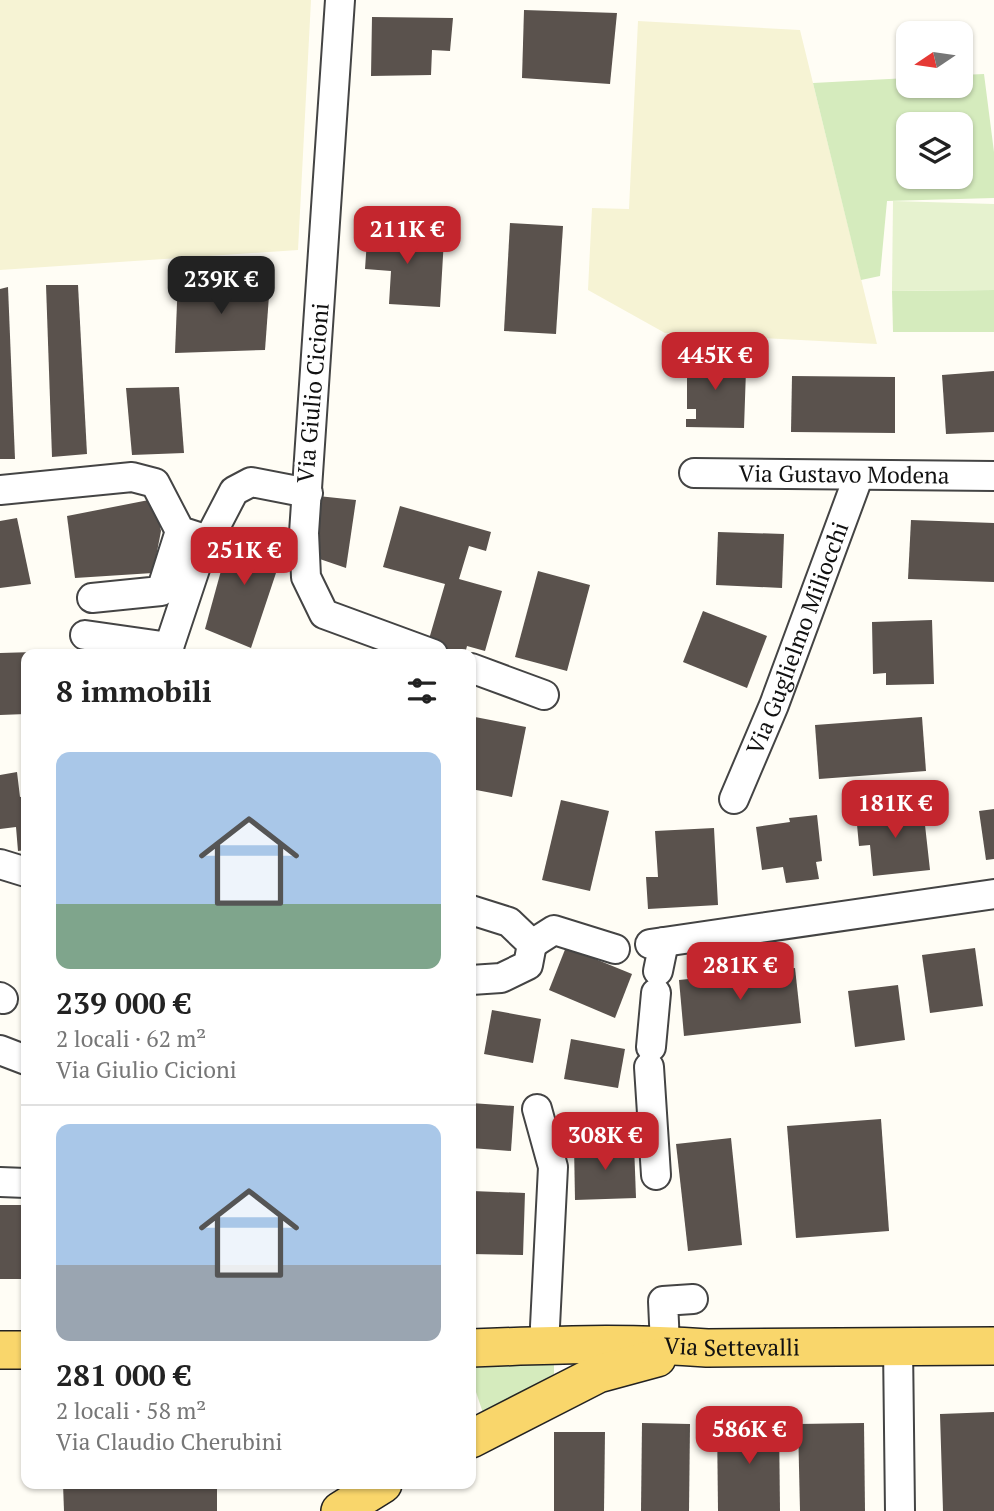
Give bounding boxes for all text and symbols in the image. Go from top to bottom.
north arrow [896,21,973,98]
map controls [896,21,973,189]
button: layers [896,112,973,189]
pin: 211K € [350,206,464,266]
text: 211K € [370,213,444,244]
pin: 239K € [164,256,278,316]
text: 239K € [184,263,258,294]
street label: Via Giulio Cicioni [289,302,336,484]
pin: 445K € [658,332,772,392]
text: 445K € [678,339,752,370]
street label: Via Gustavo Modena [738,457,950,491]
street label: Via Guglielmo Miliocchi [739,517,855,759]
pin: 251K € [187,528,301,587]
text: 251K € [207,534,281,565]
text: 8 immobili [56,671,212,711]
icon: filters [403,672,441,710]
pin: 181K € [838,780,952,840]
text: 181K € [858,787,932,818]
icon: home [186,798,312,924]
pin: 281K € [683,942,797,1002]
text: 281K € [703,949,777,980]
text: 239 000 € [56,983,191,1023]
text: 2 locali · 62 m² [56,1023,206,1054]
text: Via Giulio Cicioni [56,1054,237,1085]
pin: 308K € [548,1112,662,1172]
text: 308K € [568,1119,642,1150]
icon: home [186,1170,312,1296]
street label: Via Settevalli [663,1330,800,1363]
text: 281 000 € [56,1355,191,1395]
text: 2 locali · 58 m² [56,1395,206,1426]
pin: 586K € [692,1406,806,1466]
text: 586K € [712,1413,786,1444]
text: Via Claudio Cherubini [56,1426,282,1457]

